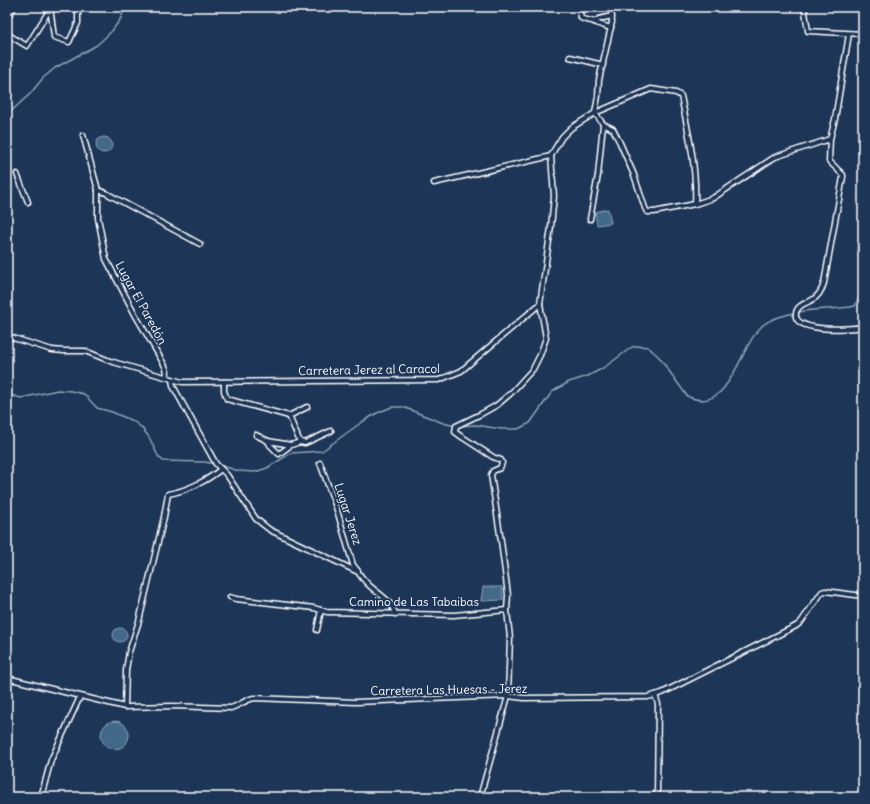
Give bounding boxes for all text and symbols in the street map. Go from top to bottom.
street label: Lugar El Paredón [112,259,171,347]
street label: Carretera Jerez al Caracol [298,361,440,378]
street label: Lugar Jerez [331,481,366,547]
street label: Camino de Las Tabaibas [349,594,479,609]
street label: Carretera Las Huesas - Jerez [370,681,528,698]

